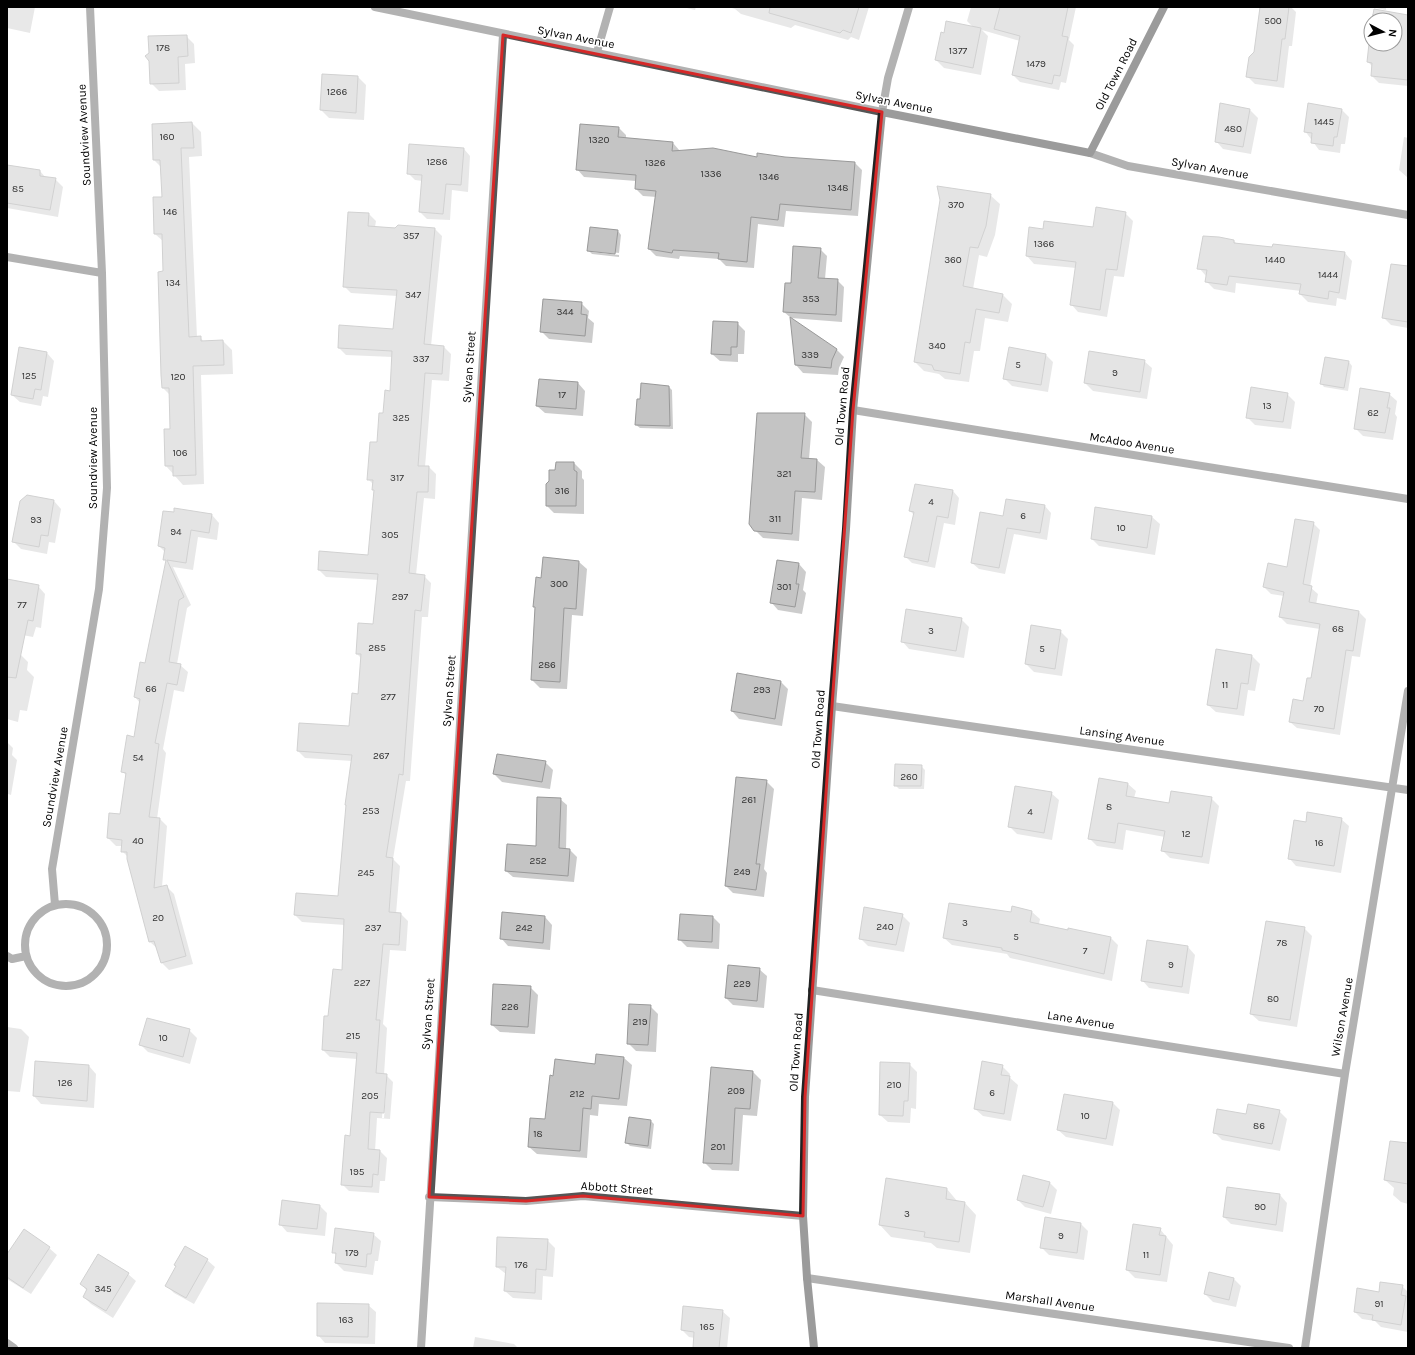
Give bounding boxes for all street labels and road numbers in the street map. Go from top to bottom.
street label: Sylvan Avenue [536,23,616,51]
street label: Old Town Road [1092,36,1140,112]
street label: Soundview Avenue [74,84,94,186]
street label: Sylvan Avenue [854,88,934,116]
street label: Sylvan Avenue [1170,154,1250,182]
street label: Sylvan Street [460,330,479,403]
street label: Old Town Road [832,366,852,446]
street label: Soundview Avenue [86,407,100,509]
street label: McAdoo Avenue [1089,429,1175,457]
street label: Sylvan Street [440,654,459,727]
street label: Old Town Road [808,689,828,769]
street label: Lansing Avenue [1079,723,1165,749]
street label: Soundview Avenue [39,725,71,829]
street label: Wilson Avenue [1328,976,1356,1058]
street label: Sylvan Street [419,977,438,1050]
street label: Lane Avenue [1046,1008,1116,1032]
street label: Old Town Road [786,1012,806,1092]
street label: Abbott Street [580,1178,654,1198]
street label: Marshall Avenue [1004,1288,1096,1314]

